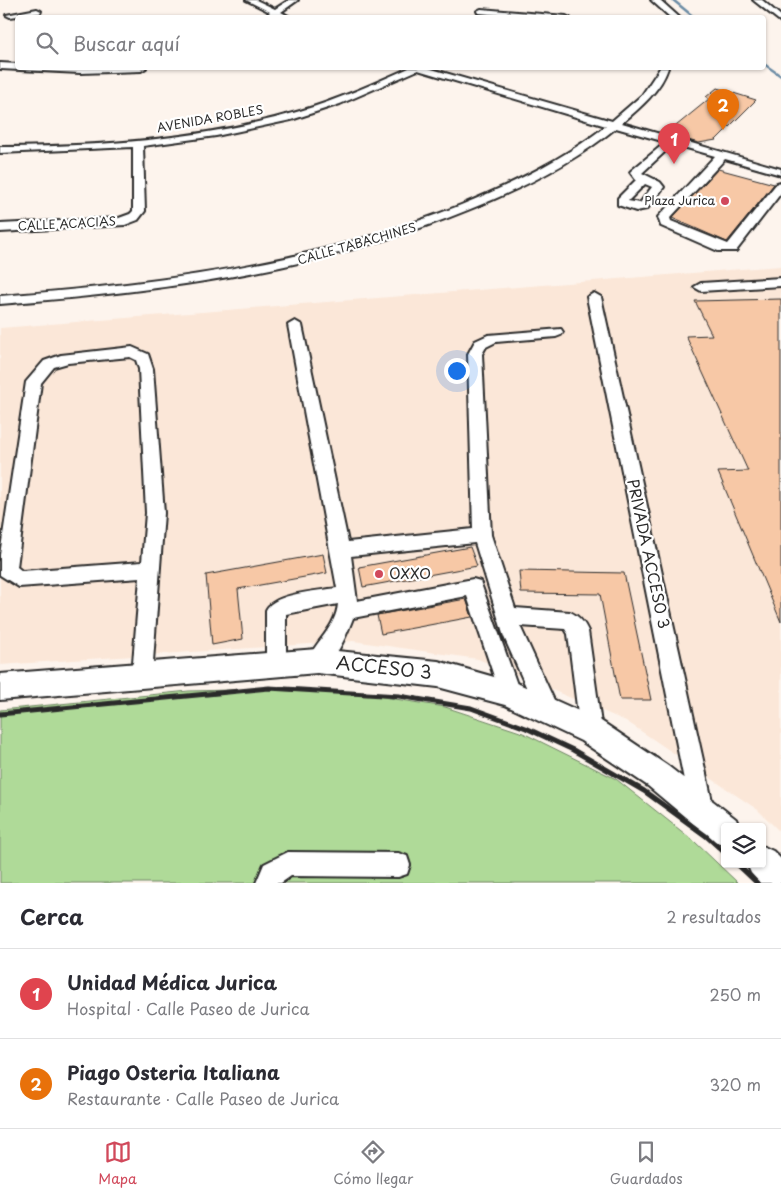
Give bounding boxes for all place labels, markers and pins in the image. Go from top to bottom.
pin: 2 [707,89,739,130]
pin: 1 [658,123,690,164]
place label: Plaza Jurica [644,191,715,209]
marker: Plaza Jurica [719,195,731,207]
place label: OXXO [389,561,431,584]
marker: OXXO [373,568,385,580]

